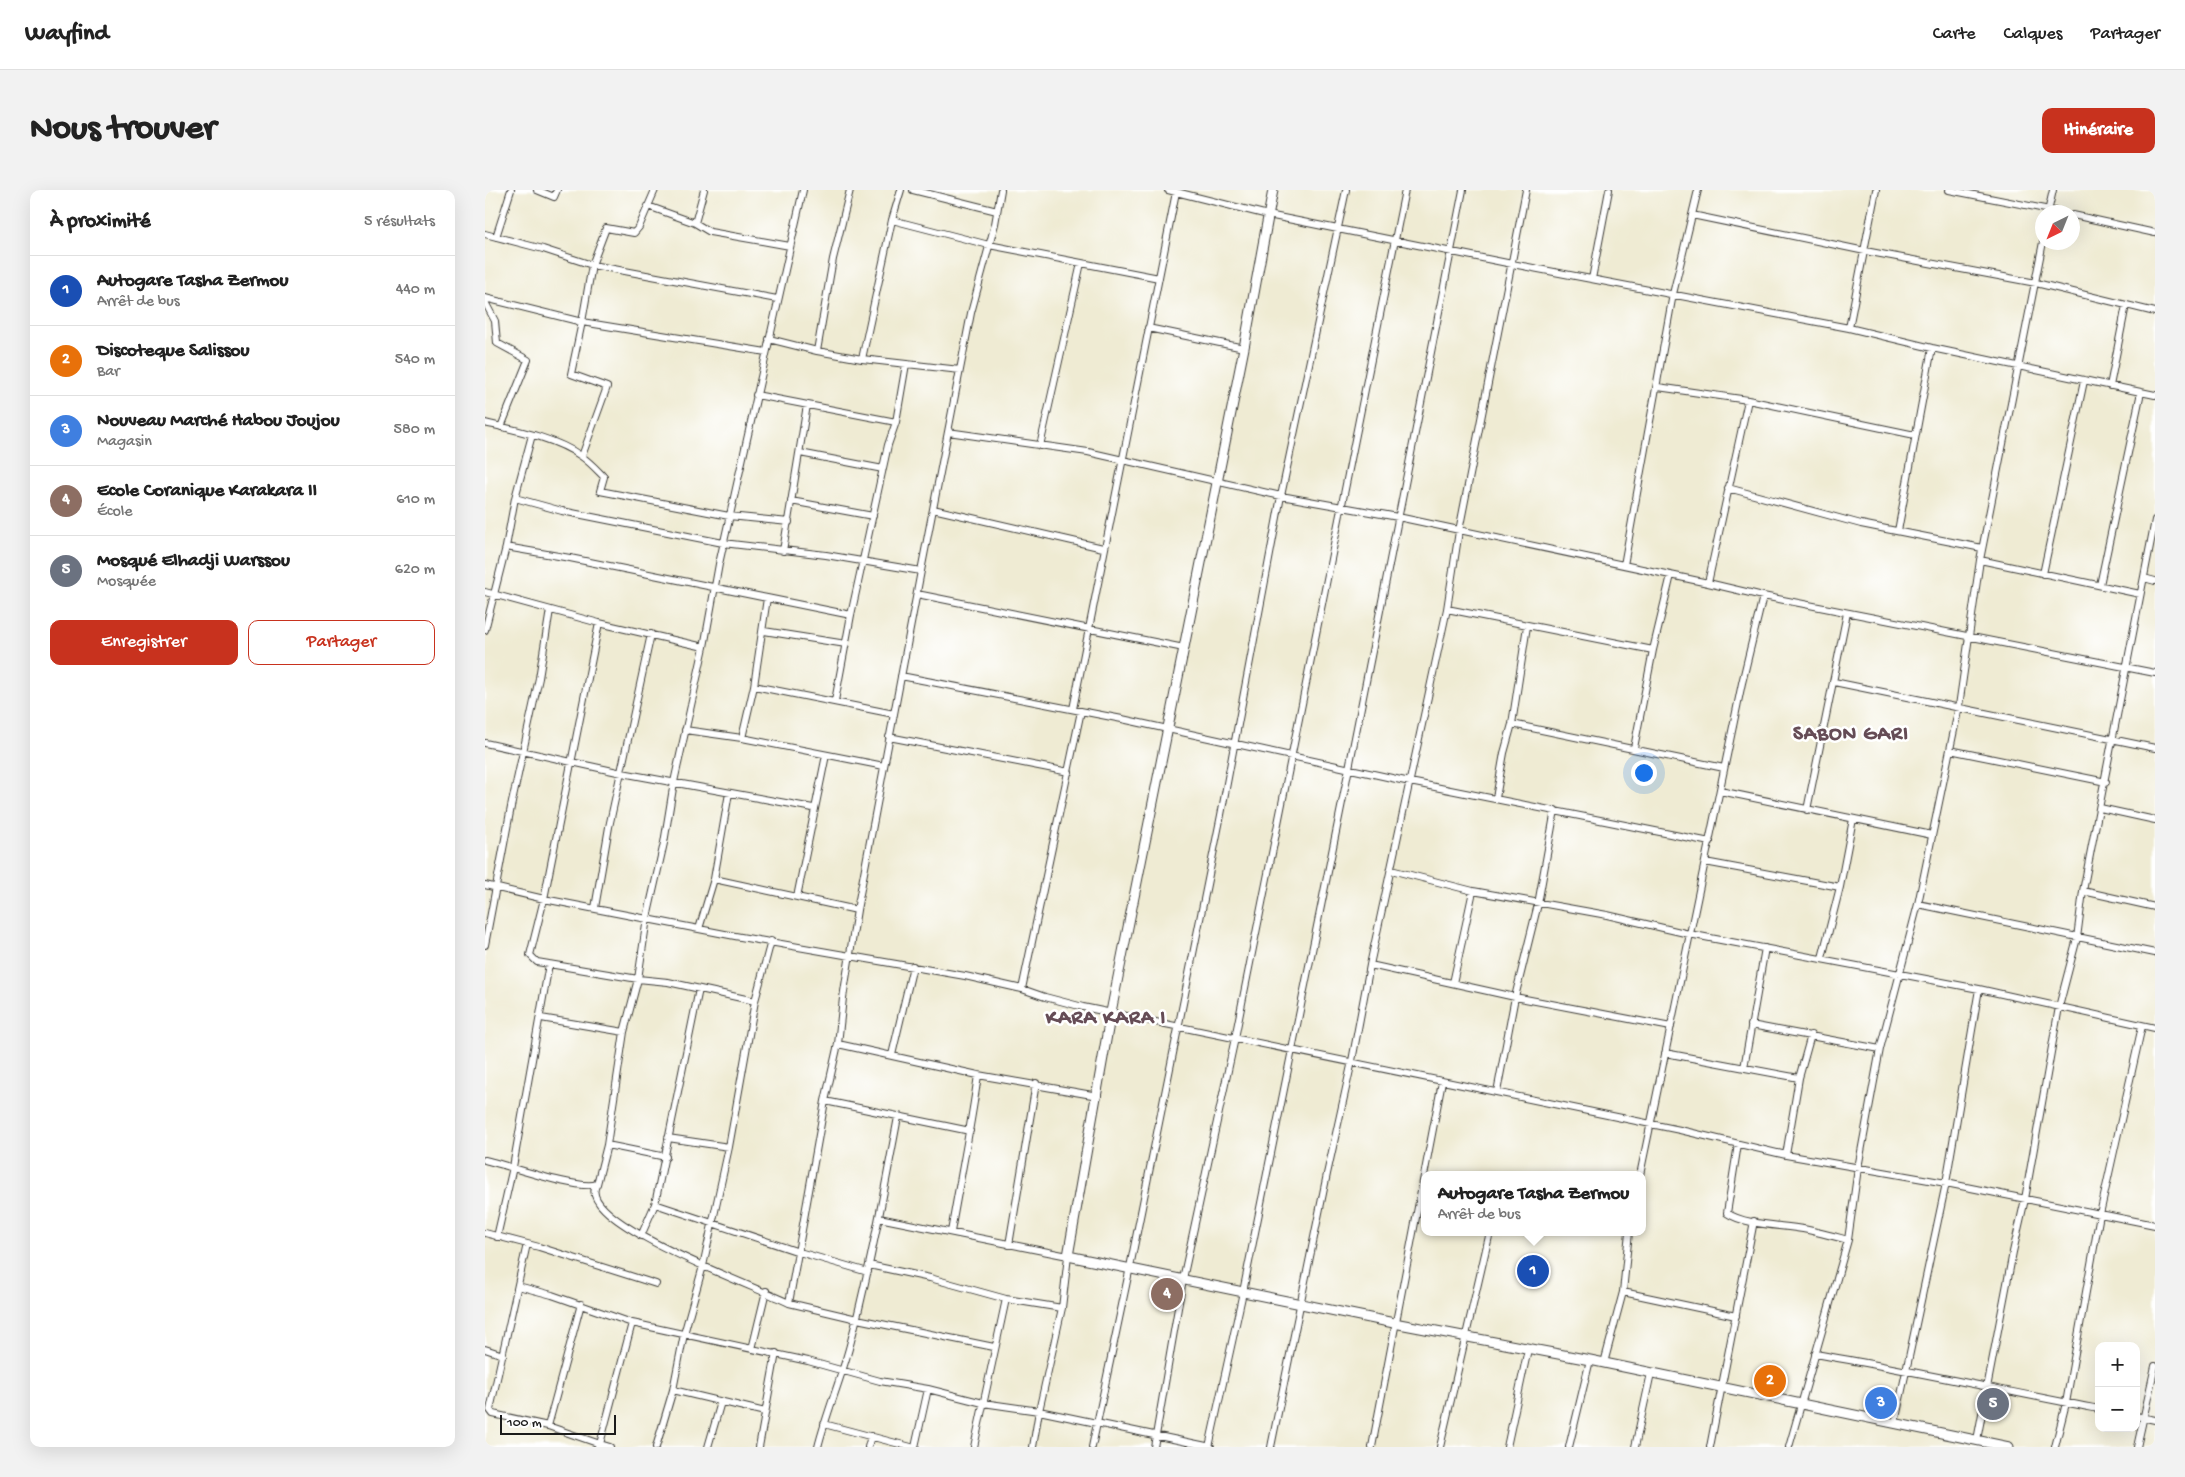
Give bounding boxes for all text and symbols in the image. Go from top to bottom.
text: Wayfind [25,20,109,49]
text: Carte [1933,24,1976,45]
text: Calques [2004,24,2062,45]
text: Partager [2090,24,2160,45]
button: Itinéraire [2042,108,2155,153]
text: Nous trouver [30,110,216,151]
north arrow [2035,205,2080,250]
text: À proximité [50,210,151,235]
text: 5 résultats [364,213,435,232]
text: Autogare Tasha Zermou [97,270,288,293]
text: 1 [63,281,69,300]
text: 440 m [396,281,435,300]
text: Arrêt de bus [97,293,180,312]
text: Discoteque Salissou [97,340,249,363]
text: 2 [62,351,70,370]
text: 540 m [395,351,435,370]
text: Bar [97,363,120,382]
text: Nouveau Marché Habou Joujou [97,410,340,433]
text: 3 [62,421,70,440]
text: 580 m [394,421,435,440]
text: Magasin [97,433,152,452]
text: Ecole Coranique Karakara II [97,480,317,503]
text: 4 [62,491,70,510]
text: 610 m [396,491,435,510]
text: École [97,503,133,522]
text: Mosqué Elhadji Warssou [97,550,290,573]
text: 5 [62,561,70,580]
text: 620 m [395,561,435,580]
text: Mosquée [97,573,156,592]
button: Enregistrer [50,620,238,665]
button: Partager [248,620,435,665]
district label: SABON GARI [1793,723,1909,748]
your location [1631,760,1657,786]
district label: KARA KARA I [1045,1007,1166,1032]
popup [1421,1171,1646,1236]
text: Autogare Tasha Zermou [1438,1183,1629,1206]
text: Arrêt de bus [1438,1206,1520,1225]
pin: 1 [1517,1252,1549,1290]
pin: 4 [1151,1275,1183,1313]
map controls [2095,1342,2140,1432]
button: + [2095,1342,2140,1387]
pin: 2 [1754,1362,1786,1400]
pin: 3 [1865,1384,1897,1422]
pin: 5 [1977,1385,2009,1423]
button: − [2095,1387,2140,1432]
scale bar [500,1412,616,1435]
text: 100 m [507,1415,542,1432]

